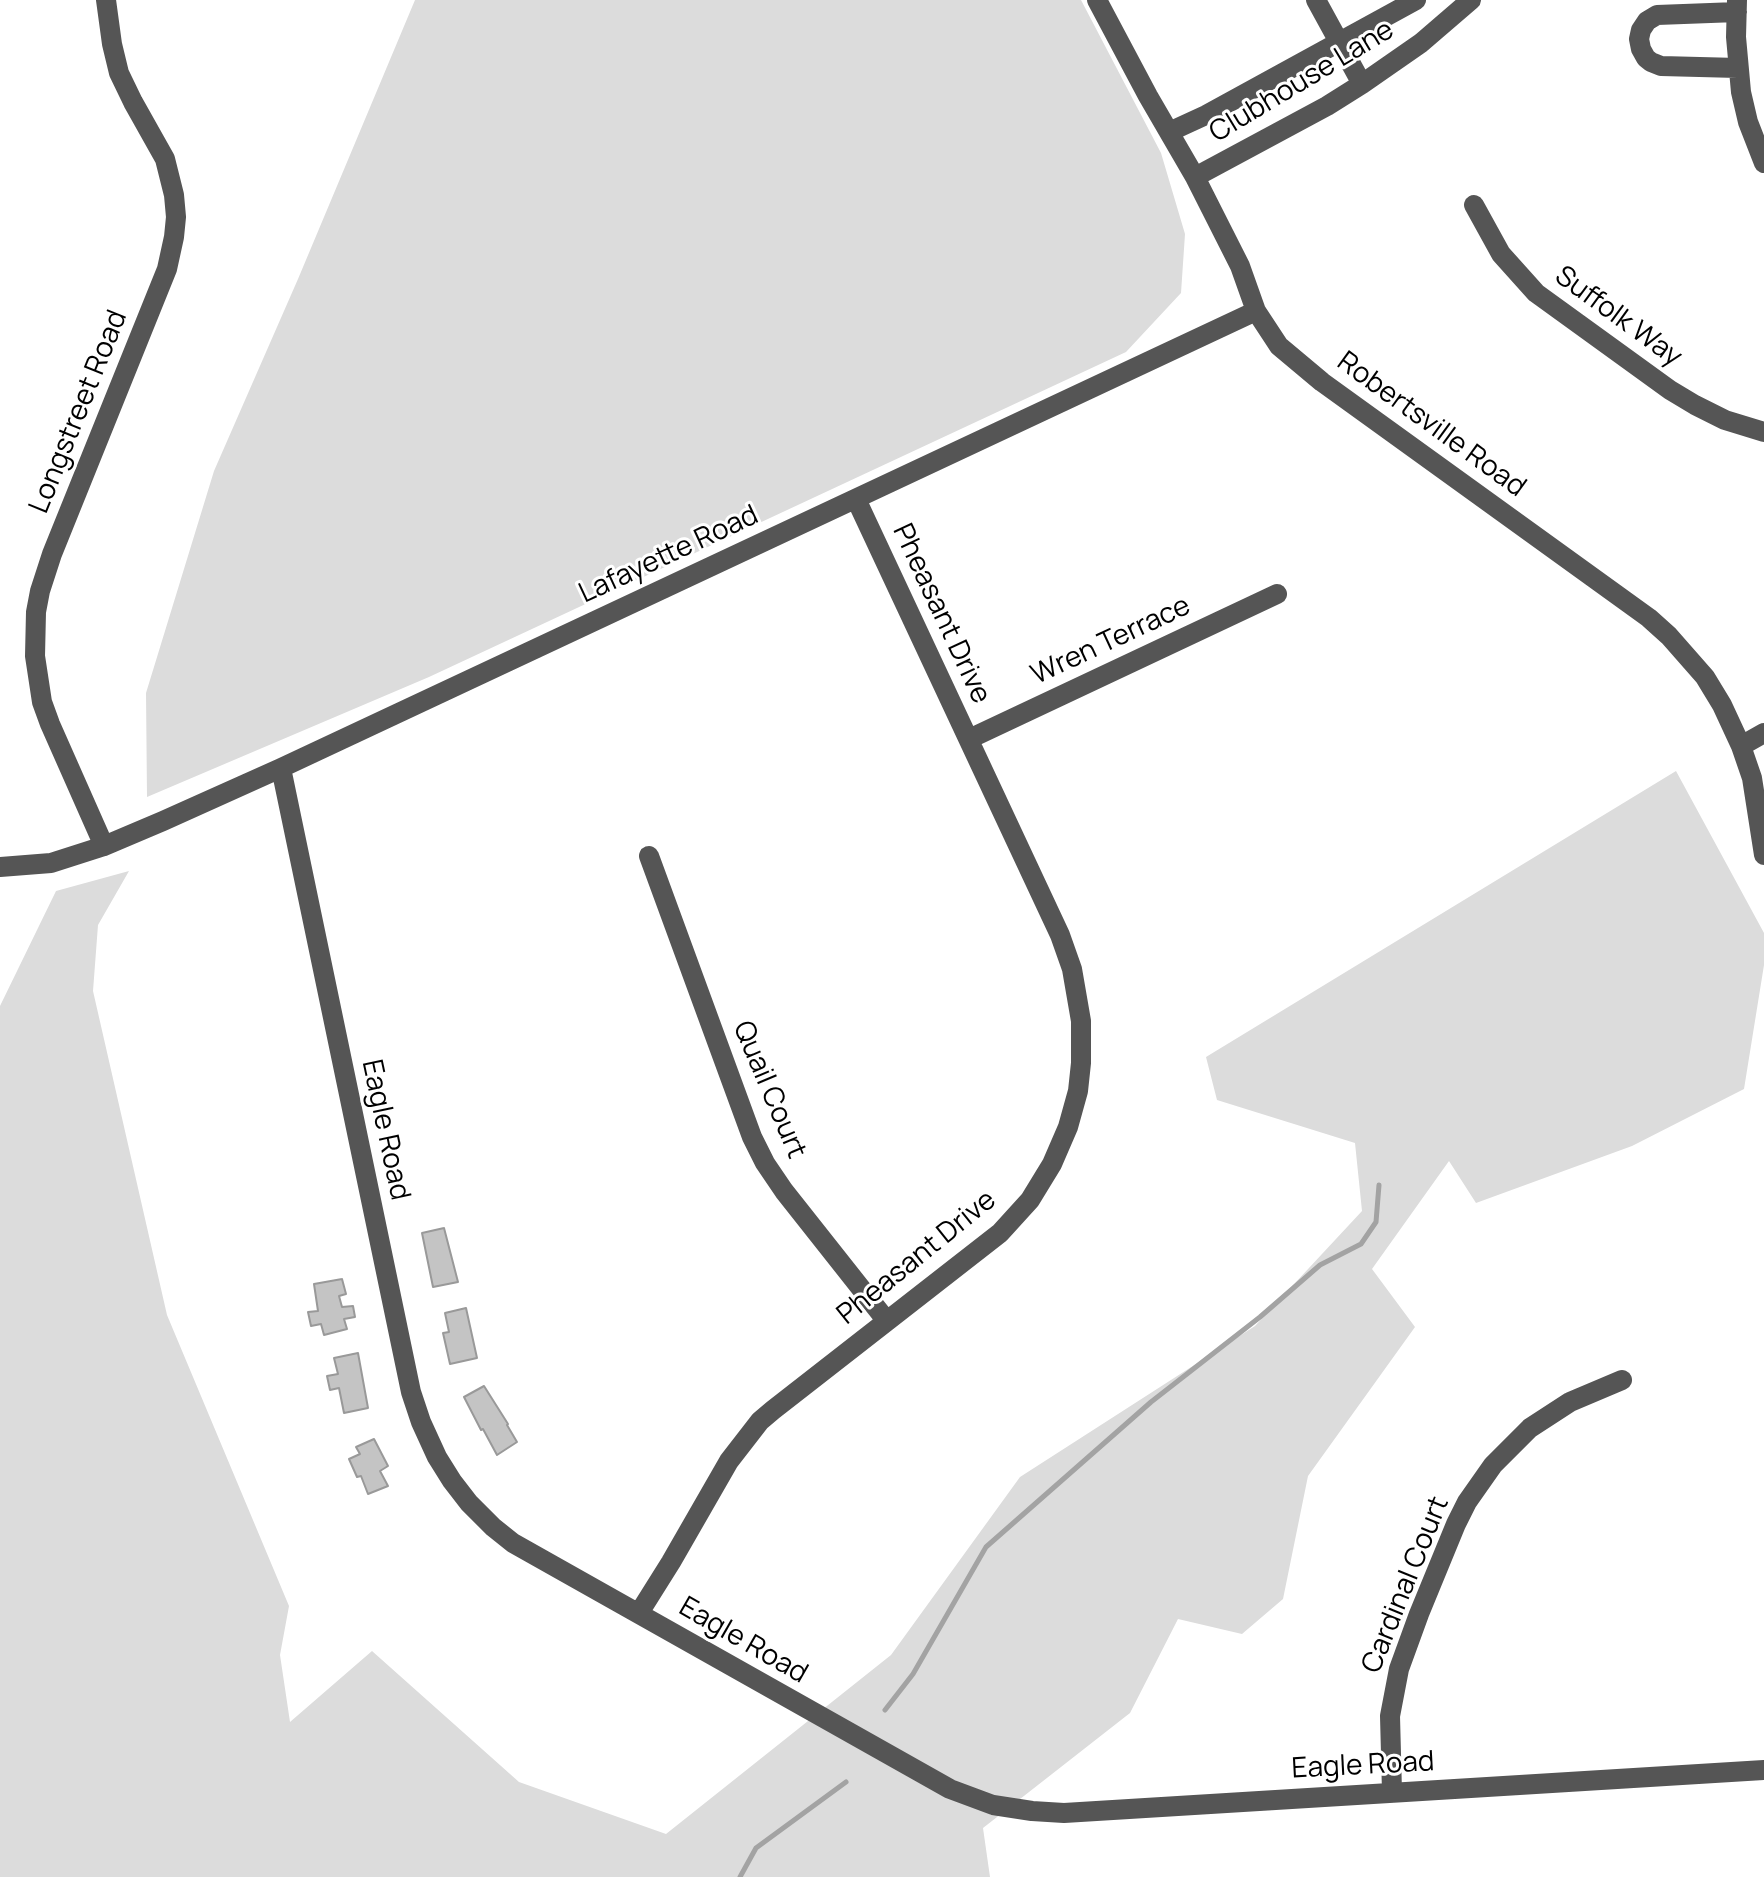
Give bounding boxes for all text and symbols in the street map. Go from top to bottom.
street label: Clubhouse Lane [1204,14,1400,150]
street label: Suffolk Way [1548,260,1688,374]
street label: Longstreet Road [23,306,135,518]
street label: Robertsville Road [1330,345,1532,505]
street label: Lafayette Road [574,499,764,611]
street label: Pheasant Drive [885,519,997,709]
street label: Wren Terrace [1026,590,1196,692]
street label: Quail Court [725,1016,813,1164]
street label: Eagle Road [354,1057,416,1203]
street label: Pheasant Drive [831,1184,1003,1332]
street label: Cardinal Court [1355,1492,1457,1678]
street label: Eagle Road [673,1591,813,1691]
street label: Eagle Road [1291,1745,1435,1787]

